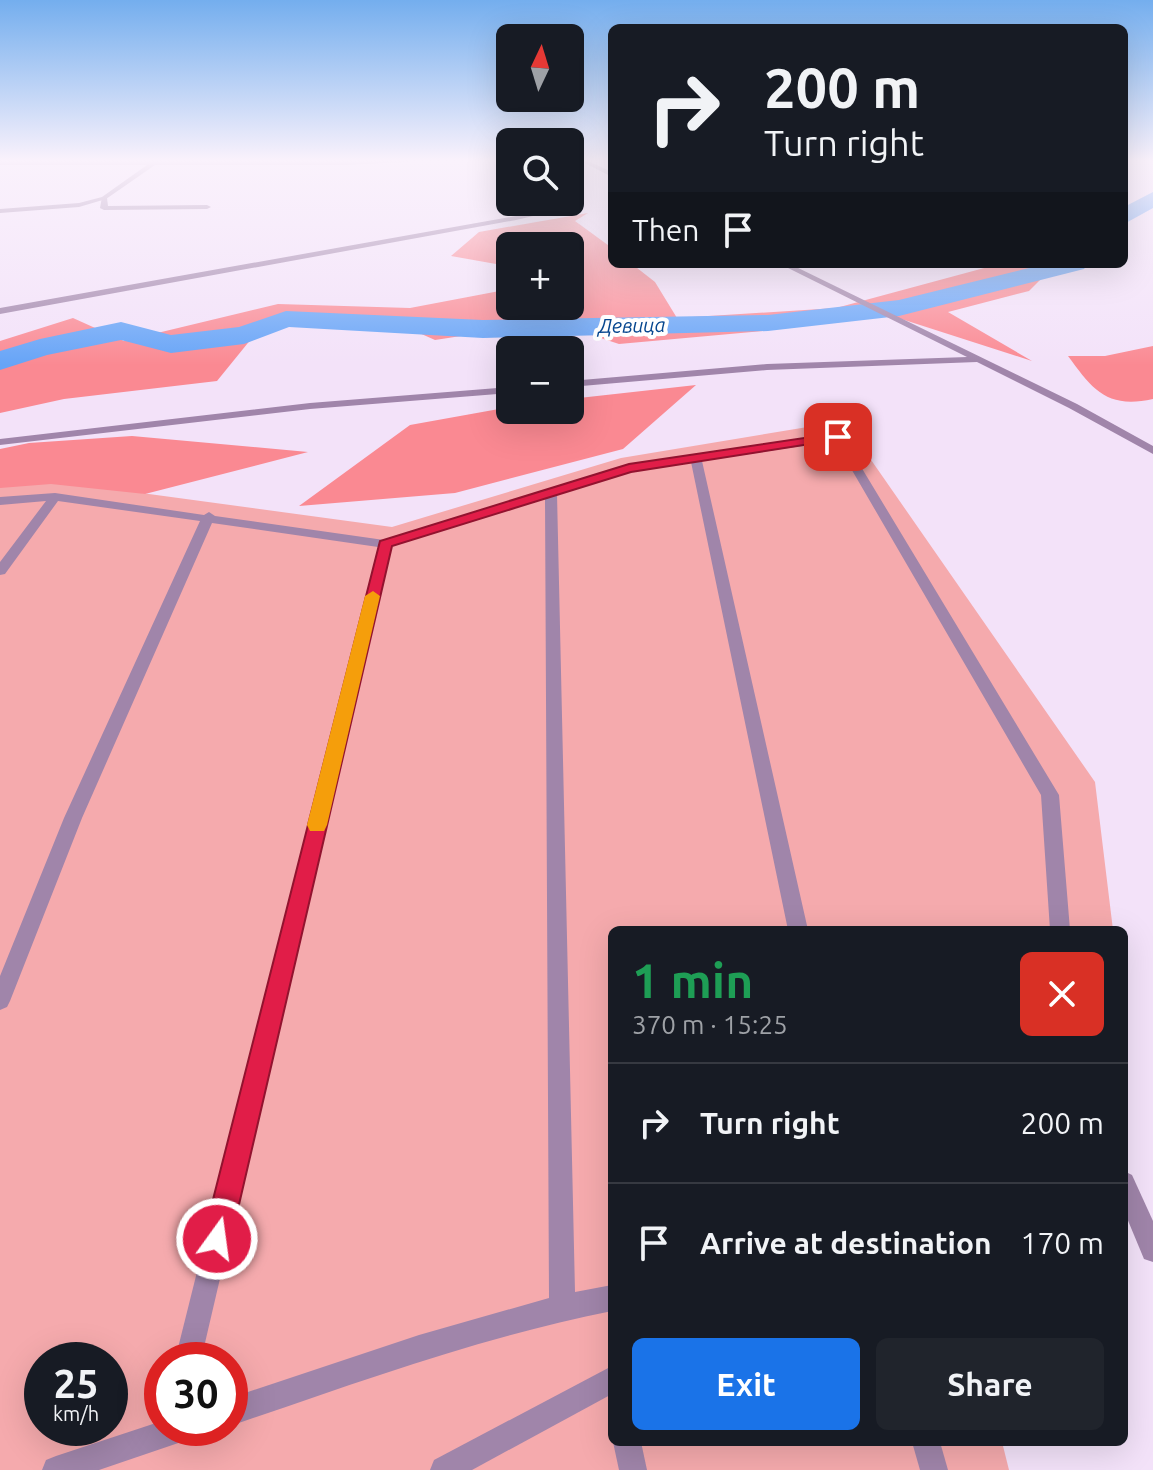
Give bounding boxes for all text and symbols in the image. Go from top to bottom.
north arrow [496,24,584,112]
map controls [496,24,584,424]
icon: right [632,56,736,160]
text: 200 m [764,56,920,119]
text: Turn right [764,122,924,163]
button: search [496,128,584,216]
icon: arrive [716,208,760,252]
text: Then [632,213,700,247]
button: + [496,232,584,320]
water label: Девица [596,313,666,337]
button: − [496,336,584,424]
pin [804,403,872,471]
icon: arrive [816,415,860,459]
button: close [1020,952,1104,1036]
text: 1 min [632,953,753,1007]
text: 370 m · 15:25 [632,1010,788,1039]
icon: right [632,1101,676,1145]
text: Turn right [700,1106,840,1140]
text: 200 m [1020,1106,1104,1140]
position arrow [175,1197,259,1281]
icon: arrive [632,1221,676,1265]
text: Arrive at destination [700,1226,992,1260]
text: 170 m [1020,1226,1104,1260]
button: Exit [632,1338,860,1430]
button: Share [876,1338,1104,1430]
speed limit sign: 30 [144,1342,248,1446]
text: 25 [53,1361,99,1406]
text: km/h [53,1402,99,1425]

